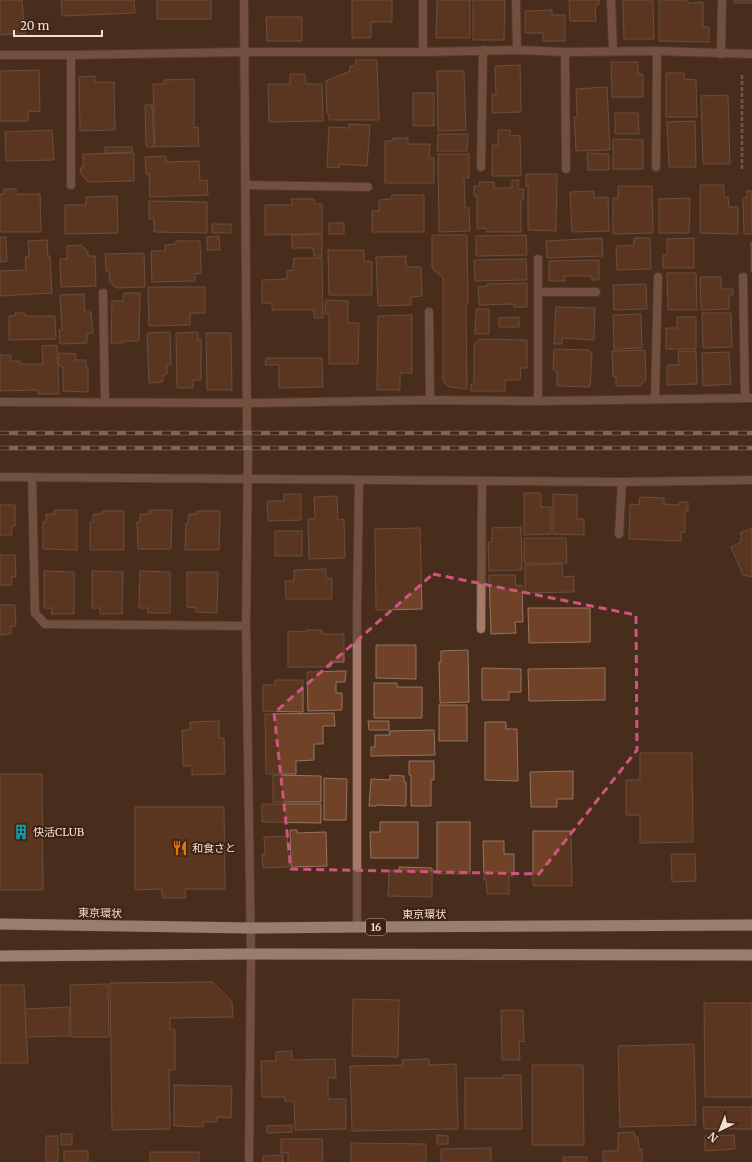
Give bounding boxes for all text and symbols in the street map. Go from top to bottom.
scale bar [14,12,102,38]
text: 20 m [20,18,49,33]
building icon: 快活CLUB [12,823,30,841]
place label: 快活CLUB [33,825,85,839]
restaurant icon: 和食さと [171,839,189,857]
place label: 和食さと [192,841,236,855]
street label: 東京環状 [78,906,123,920]
street label: 東京環状 [402,907,447,921]
road number: 16 [366,919,386,935]
north arrow [700,1110,740,1150]
text: N [705,1129,721,1145]

